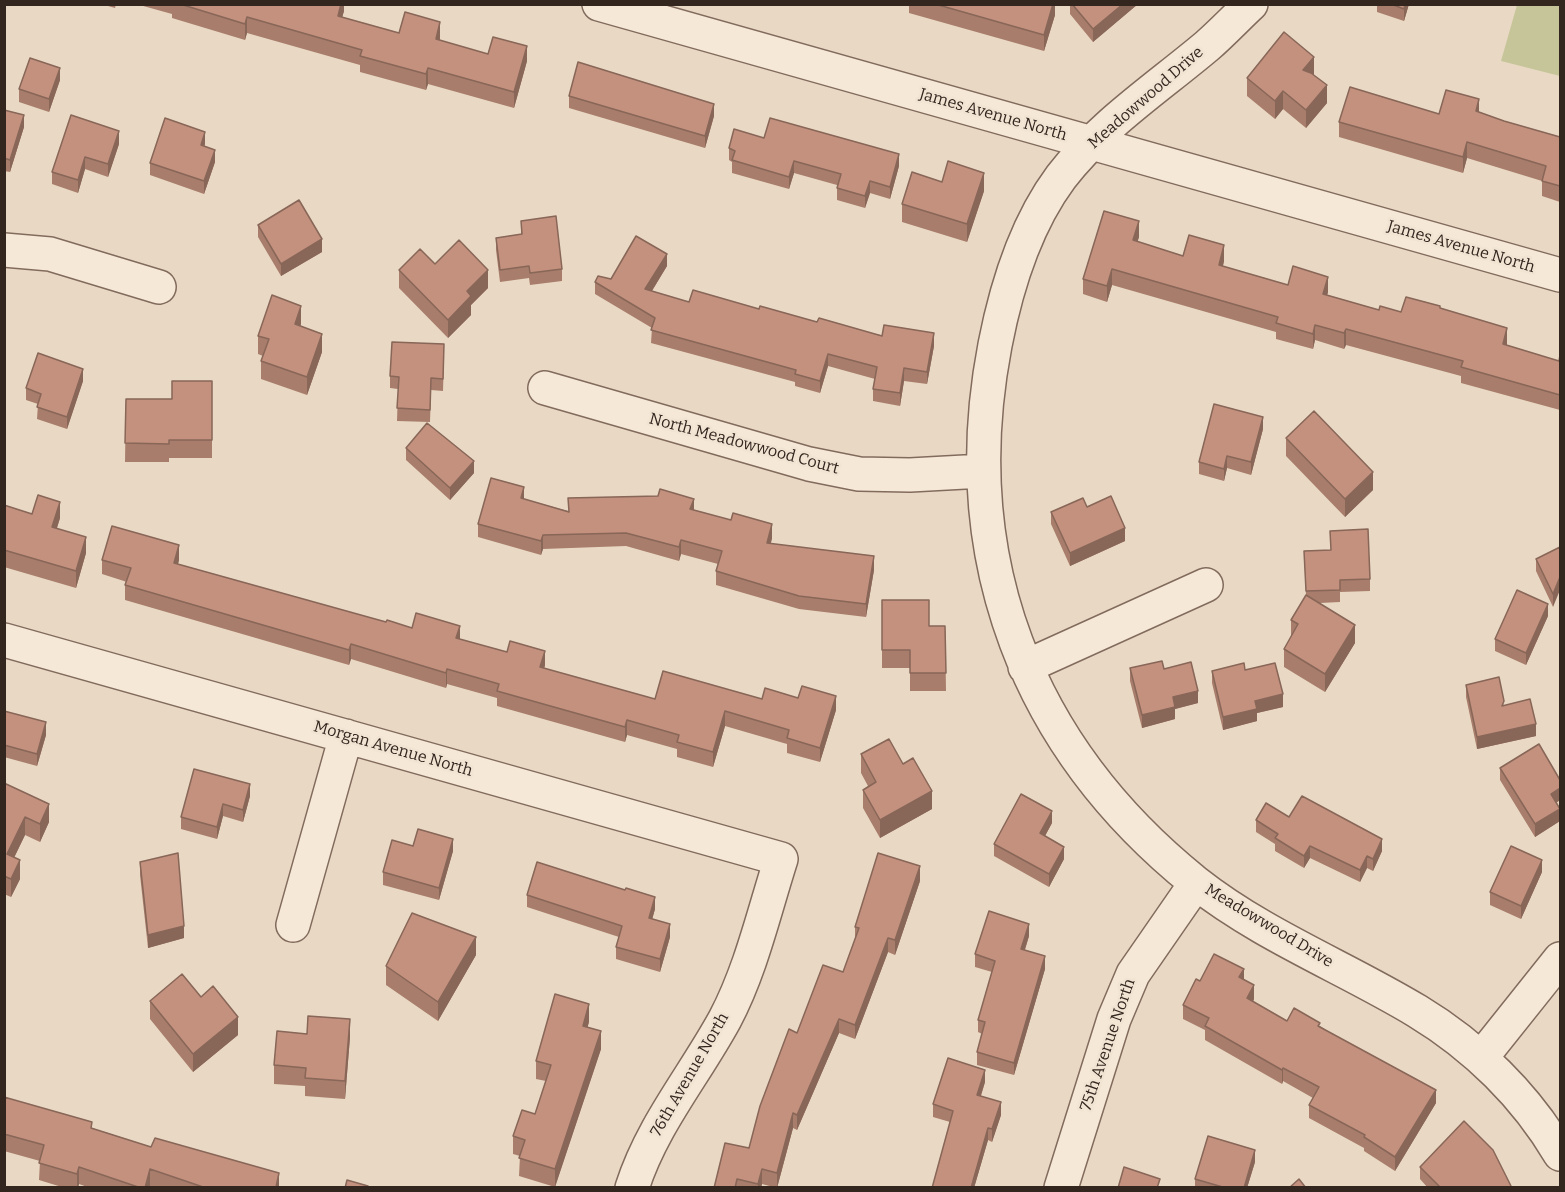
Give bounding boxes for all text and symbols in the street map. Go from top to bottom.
street label: Meadowwood Drive [1085,43,1207,153]
street label: James Avenue North [917,85,1069,145]
street label: James Avenue North [1385,217,1537,277]
street label: North Meadowwood Court [647,409,841,479]
street label: Morgan Avenue North [311,717,475,781]
street label: Meadowwood Drive [1201,880,1337,972]
street label: 75th Avenue North [1076,976,1140,1114]
street label: 76th Avenue North [647,1010,733,1140]

